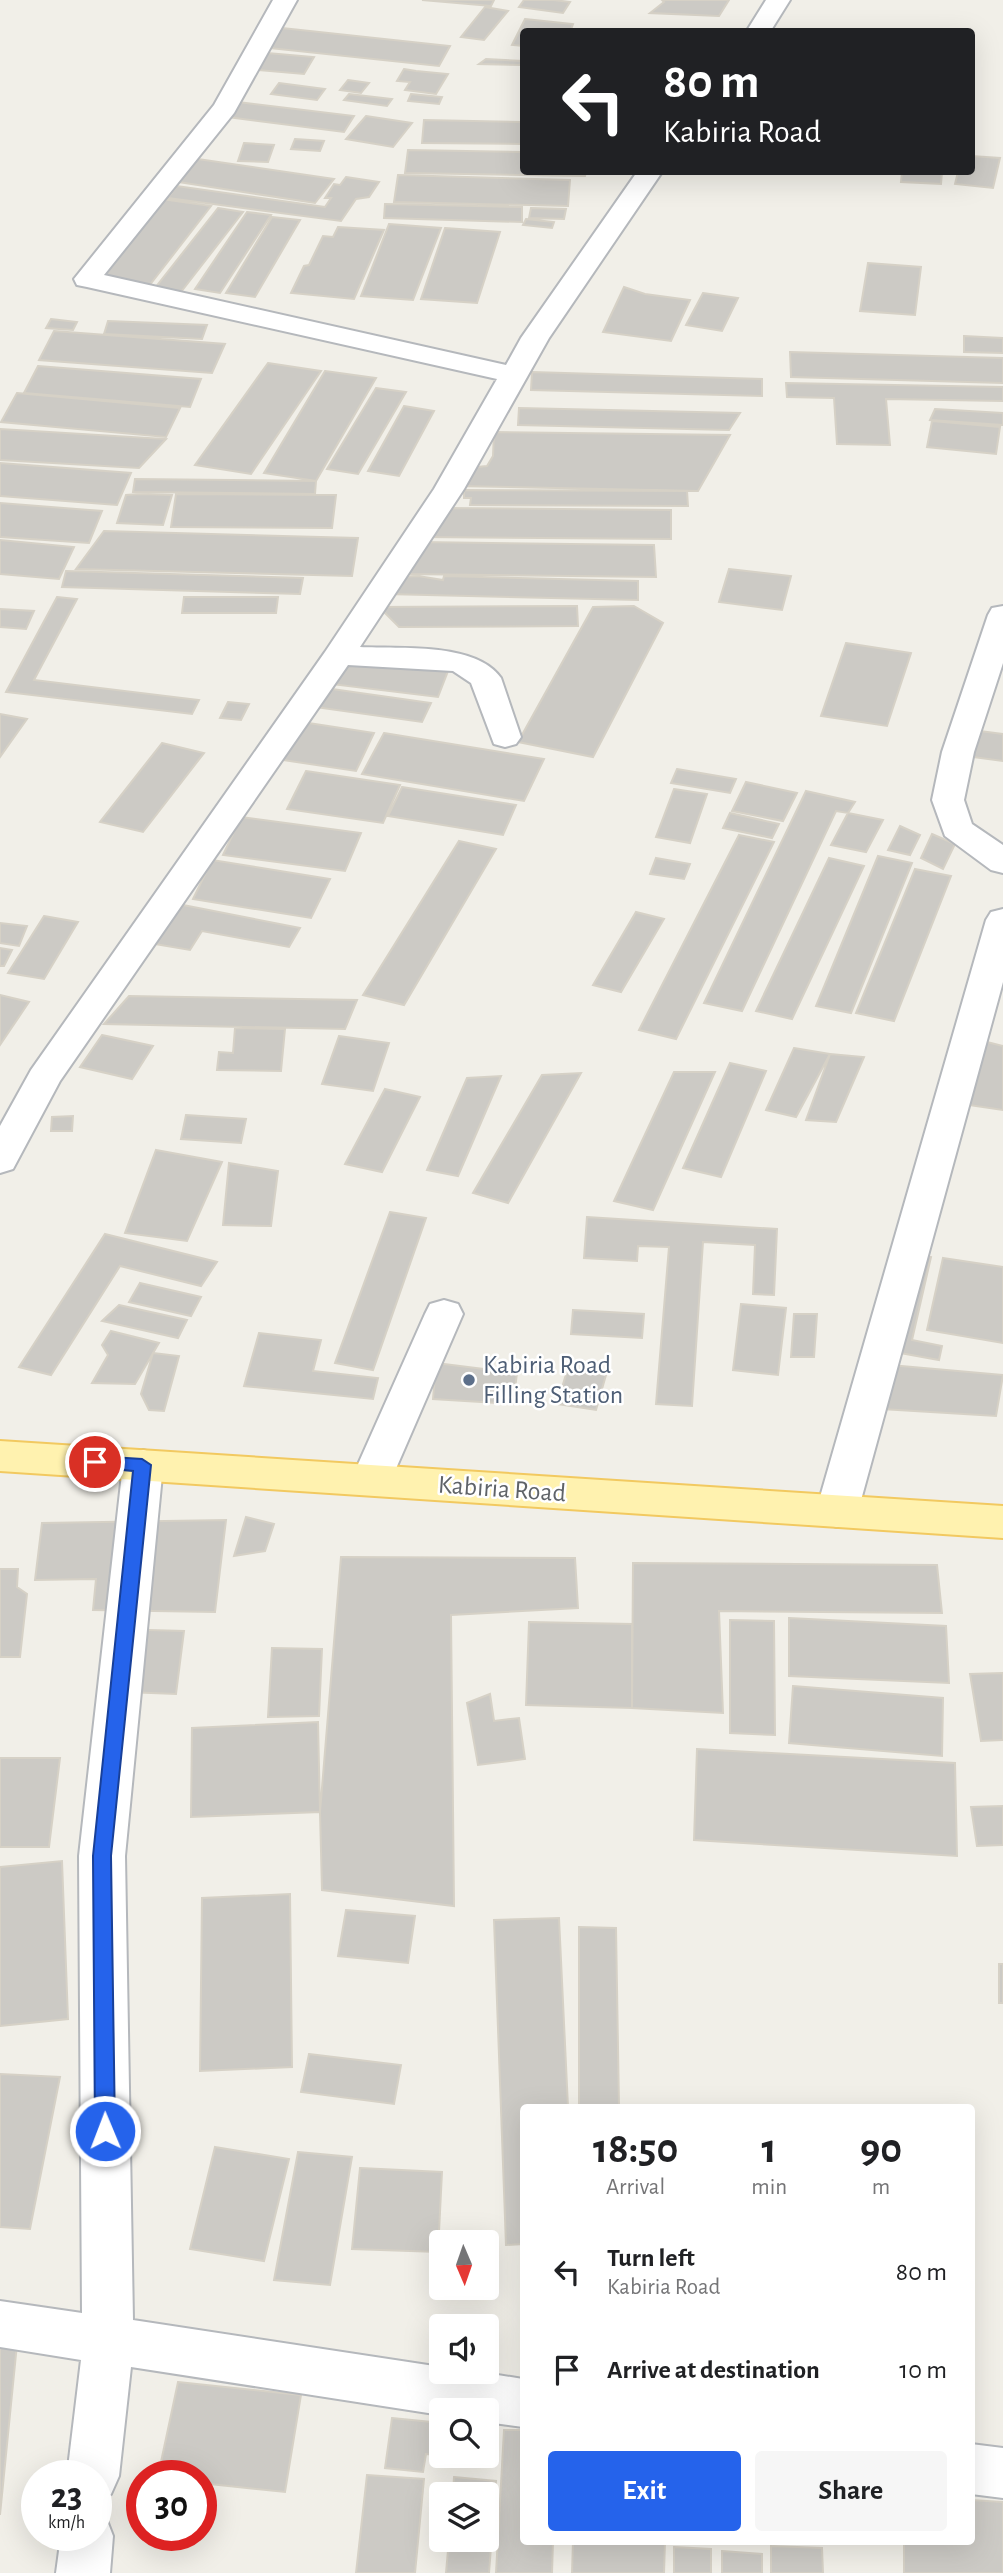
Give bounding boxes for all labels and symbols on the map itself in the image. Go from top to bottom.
place label: Kabiria Road Filling Station [483,1352,623,1408]
marker: Kabiria Road Filling Station [461,1372,477,1388]
pin [65,1432,125,1492]
street label: Kabiria Road [437,1472,567,1506]
position arrow [68,2094,142,2168]
north arrow [429,2230,499,2300]
speed limit sign: 30 [126,2460,217,2551]

